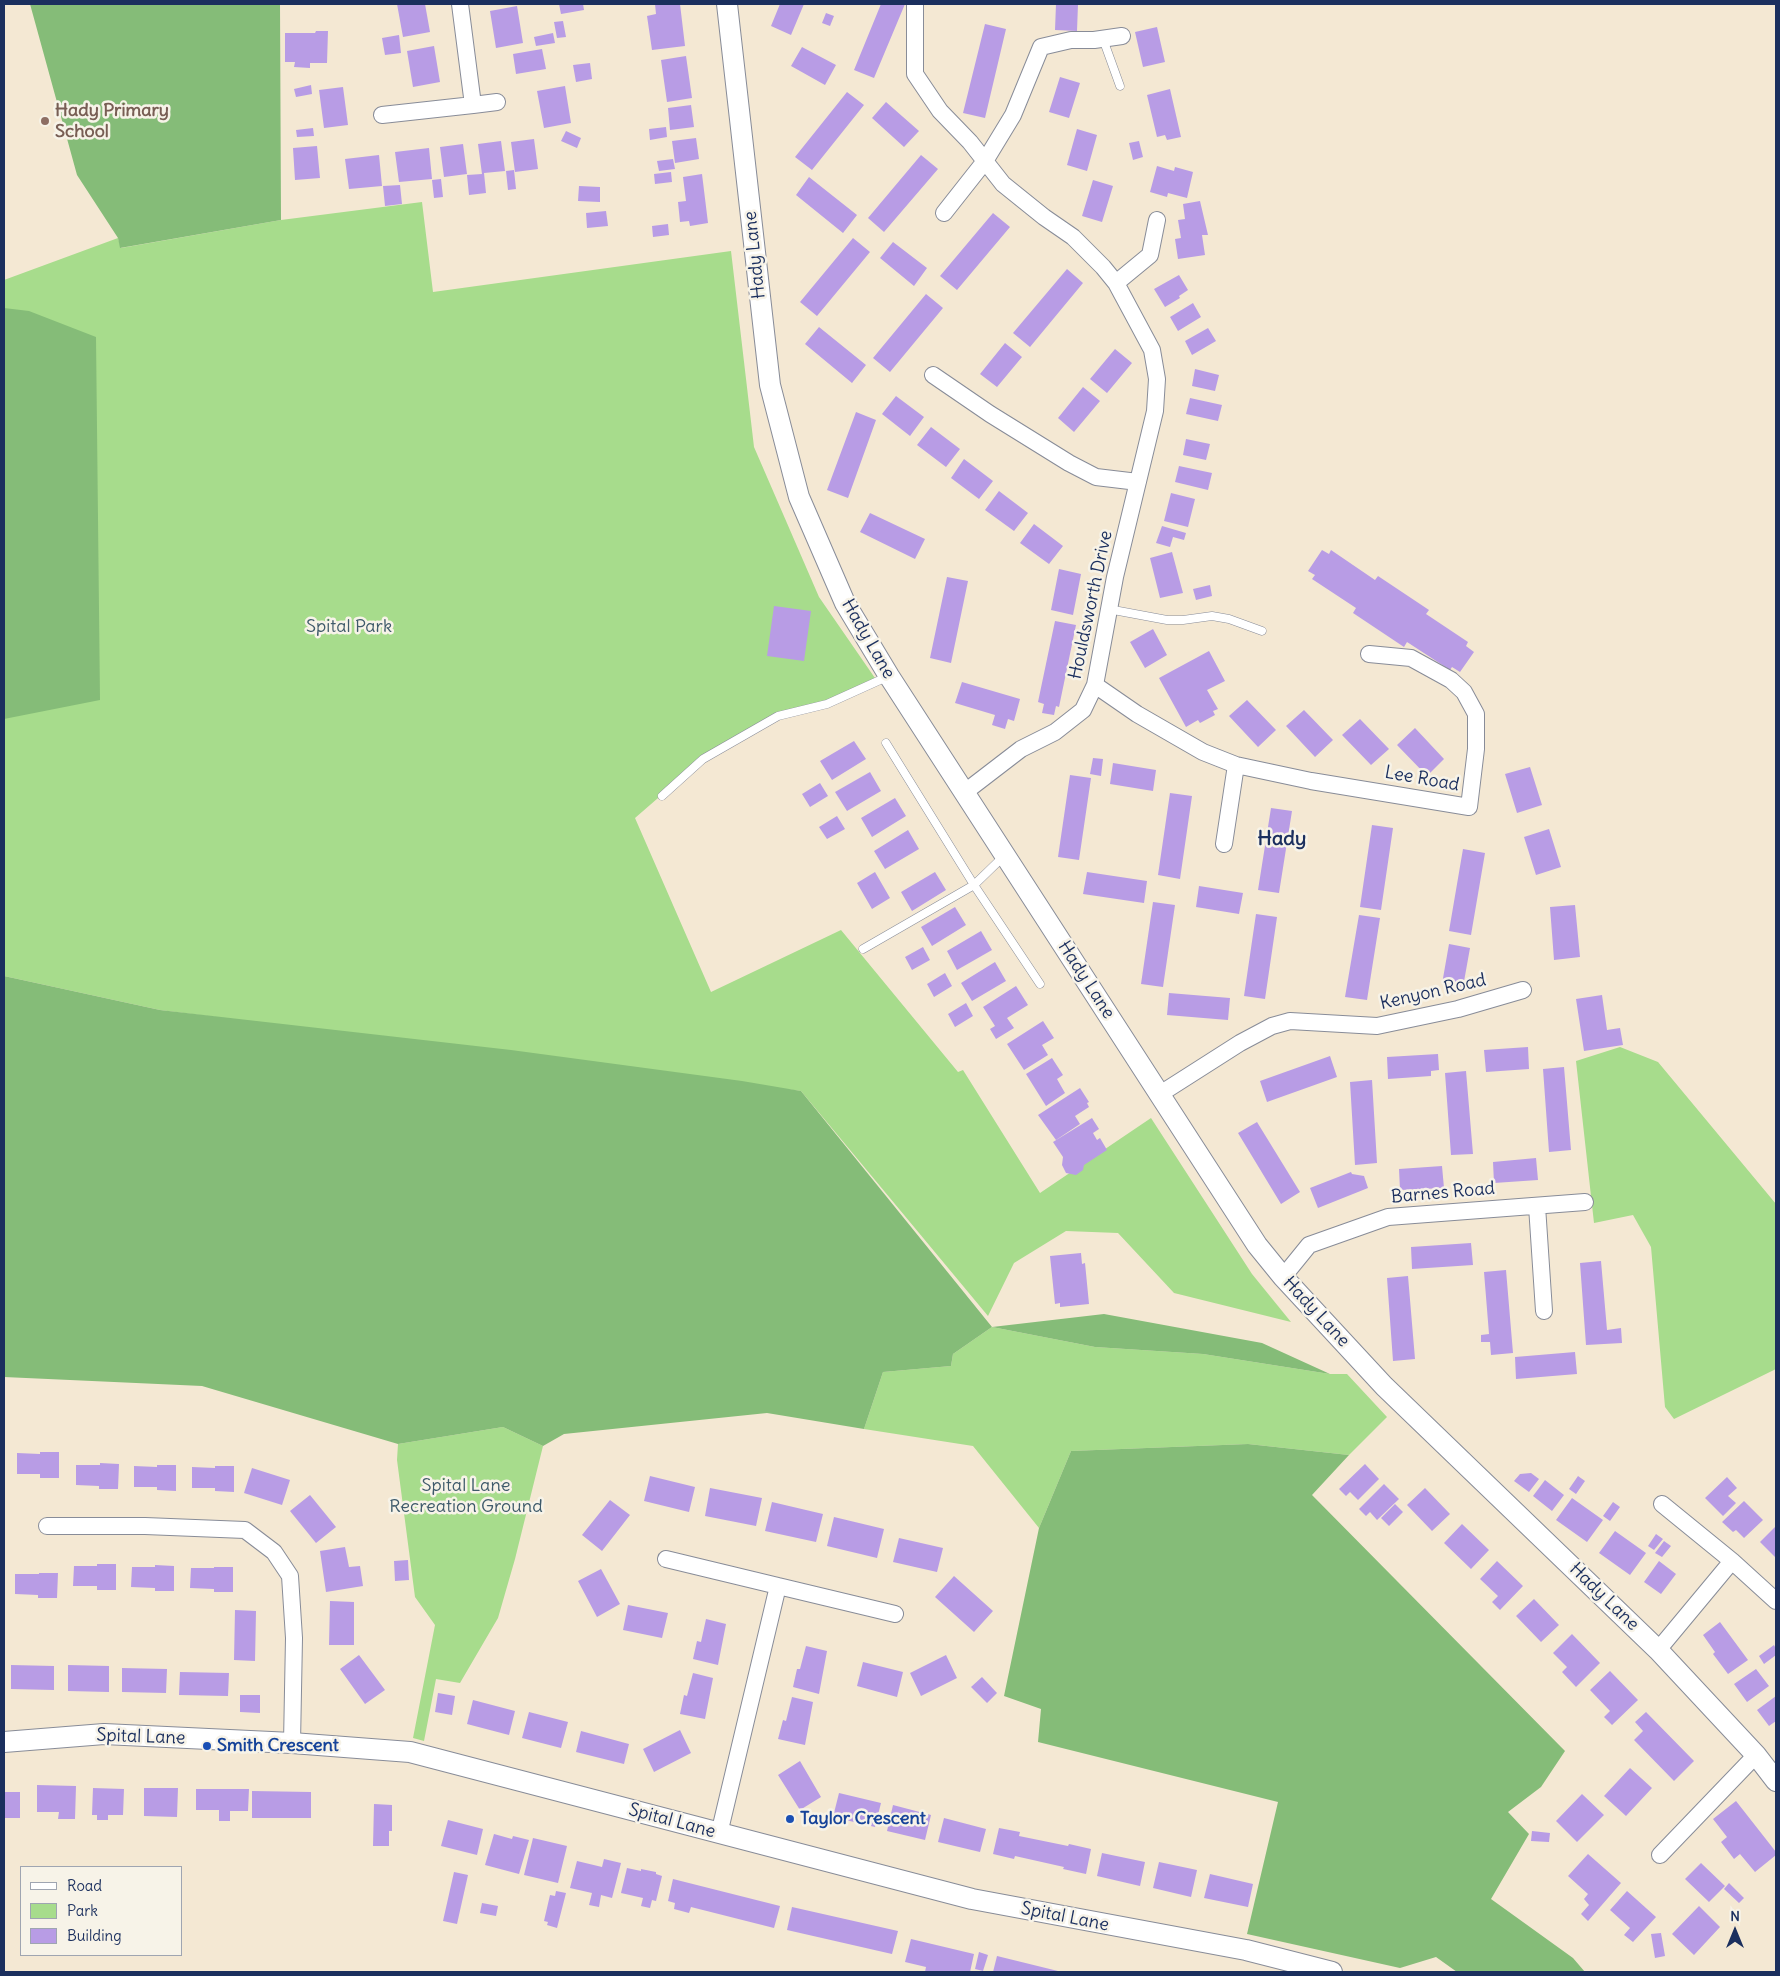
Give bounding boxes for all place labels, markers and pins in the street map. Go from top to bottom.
place label: Hady Primary School [55,100,169,142]
marker: Hady Primary School [39,115,51,127]
place label: Smith Crescent [217,1735,339,1757]
marker: Smith Crescent [201,1740,213,1752]
place label: Taylor Crescent [800,1808,926,1830]
marker: Taylor Crescent [784,1813,796,1825]

